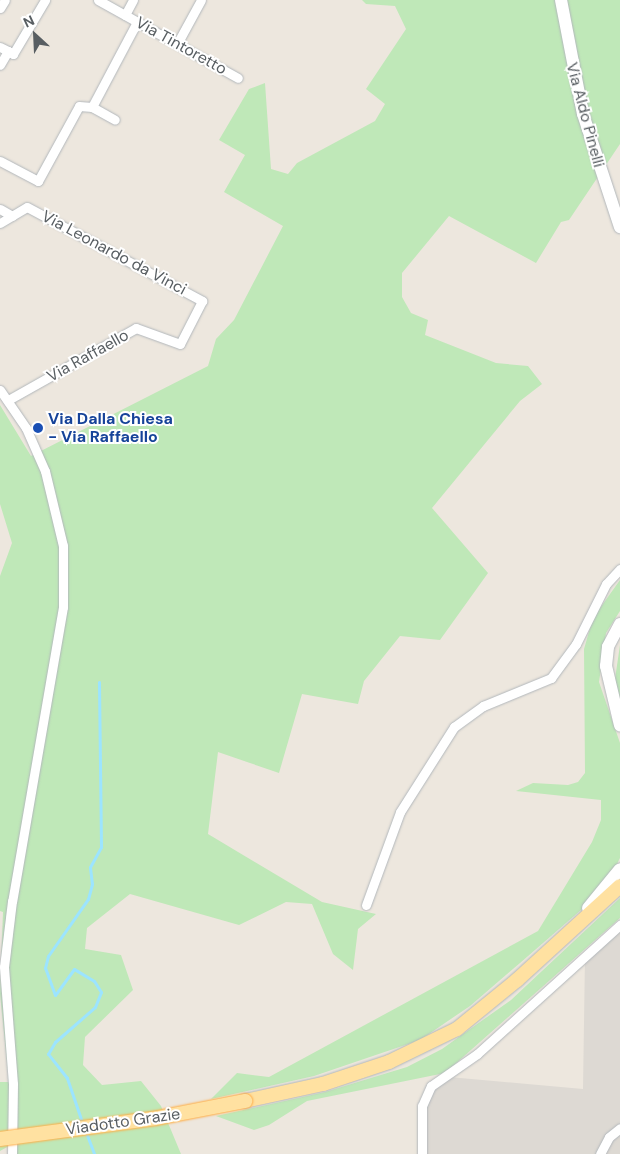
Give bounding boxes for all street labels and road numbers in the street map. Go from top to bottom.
street label: Via Tintoretto [132,13,230,79]
street label: Via Aldo Pinelli [562,60,608,170]
street label: Via Leonardo da Vinci [38,207,190,299]
street label: Via Raffaello [44,326,132,386]
street label: Viadotto Grazie [64,1104,182,1140]

